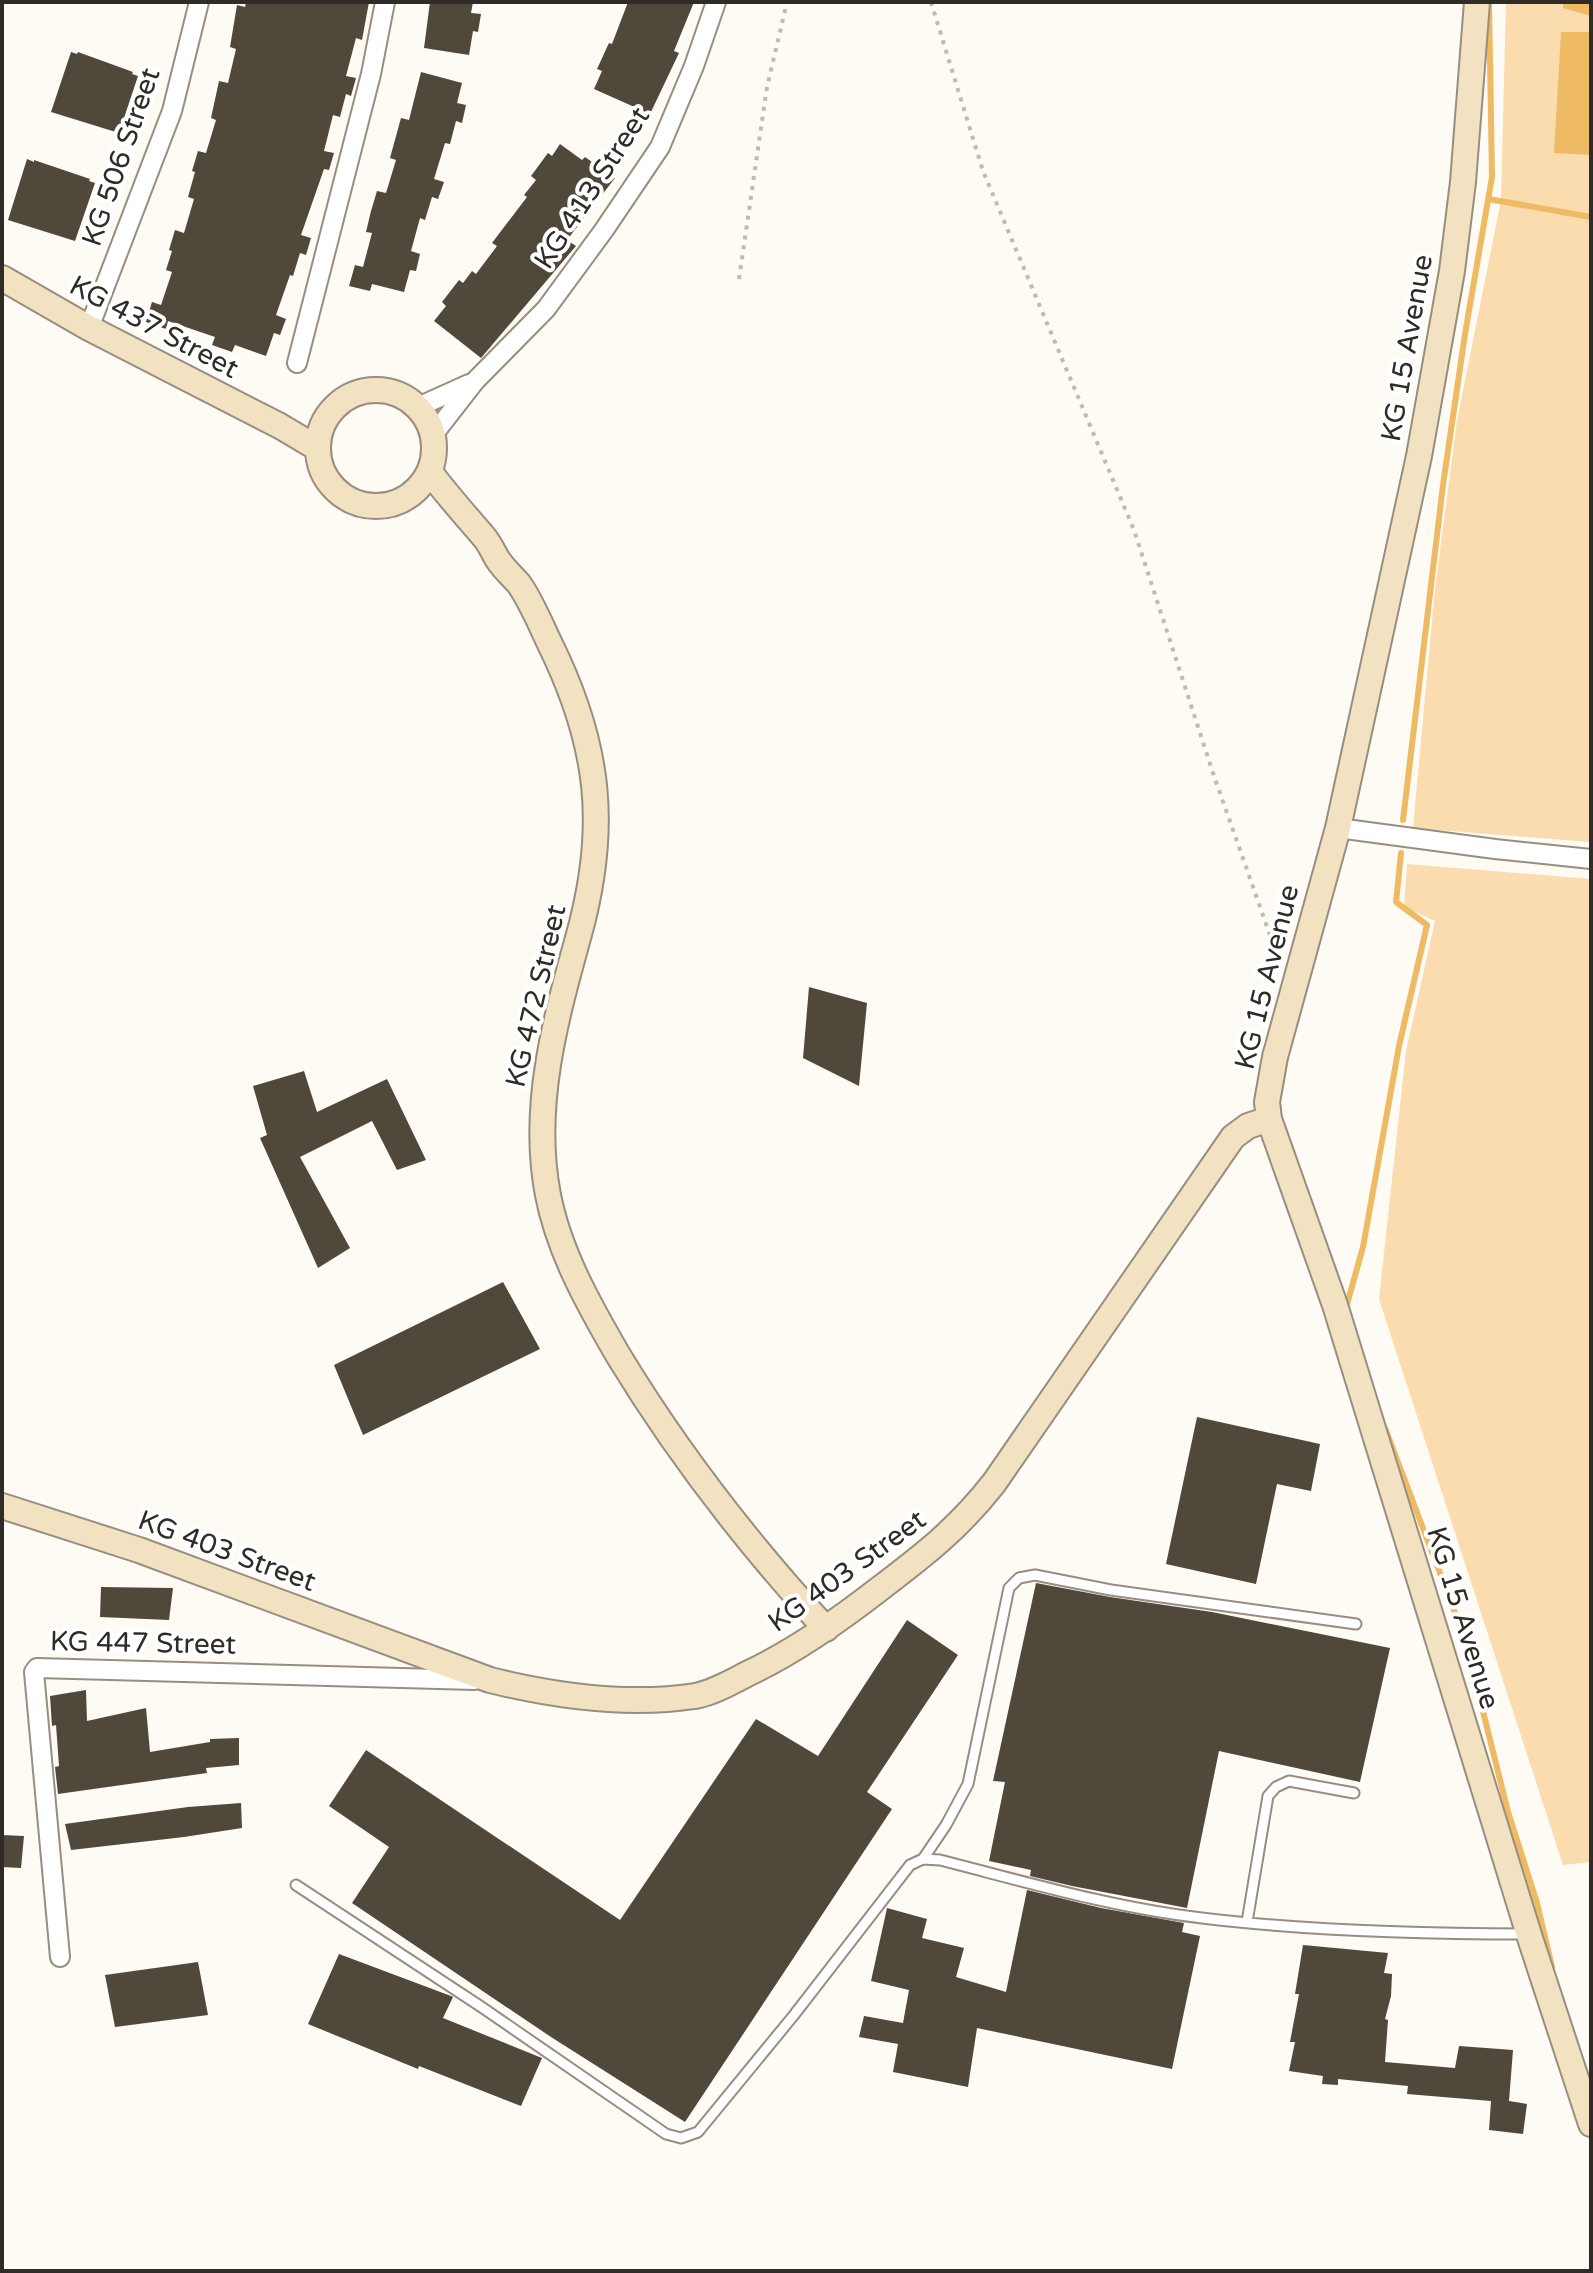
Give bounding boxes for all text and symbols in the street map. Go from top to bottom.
street label: KG 506 Street [75,63,168,251]
street label: KG 413 Street [527,100,657,275]
street label: KG 15 Avenue [1374,252,1440,444]
street label: KG 437 Street [64,268,245,386]
street label: KG 15 Avenue [1228,881,1306,1073]
street label: KG 472 Street [498,901,574,1091]
street label: KG 403 Street [762,1502,933,1640]
street label: KG 403 Street [134,1503,321,1599]
street label: KG 15 Avenue [1419,1523,1507,1713]
street label: KG 447 Street [49,1624,237,1662]

